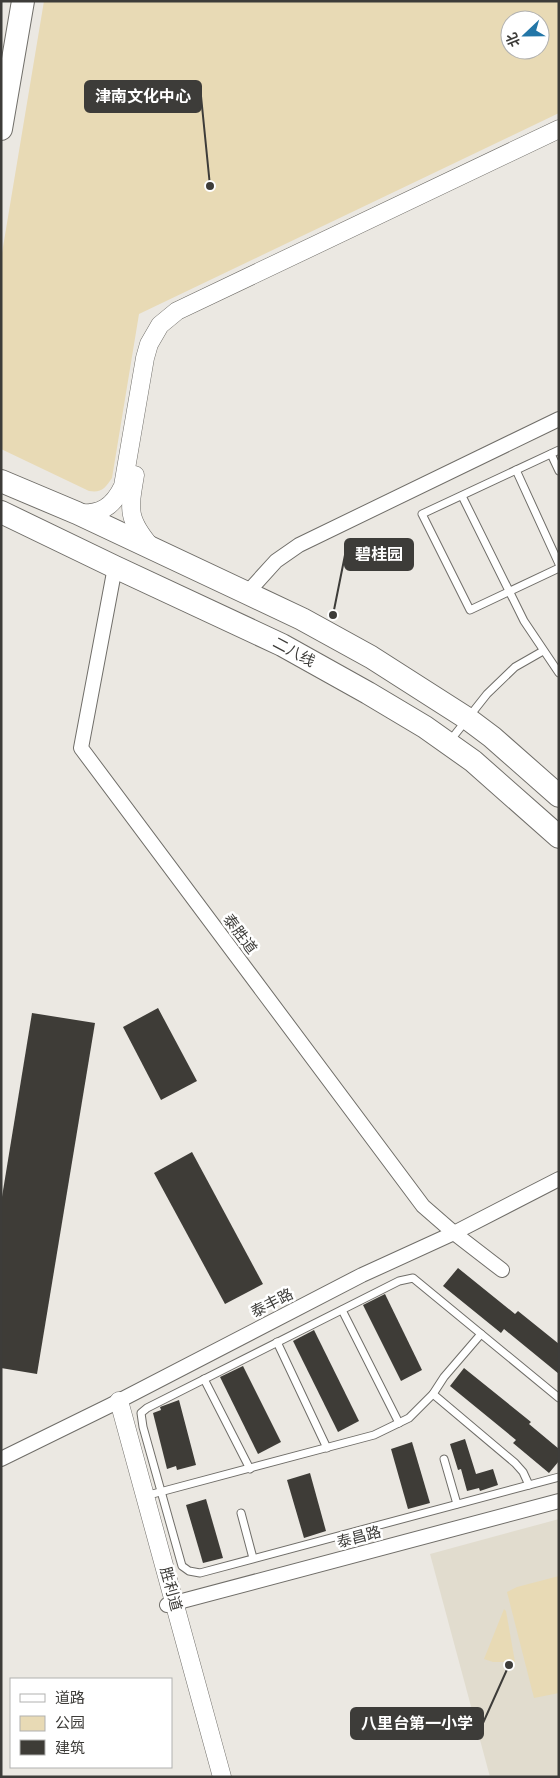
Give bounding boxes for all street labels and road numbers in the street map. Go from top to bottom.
street label: 二八线 [270,633,318,671]
street label: 泰胜道 [219,911,261,957]
street label: 泰丰路 [248,1285,296,1321]
street label: 泰昌路 [335,1522,383,1552]
street label: 胜利道 [156,1565,186,1613]

